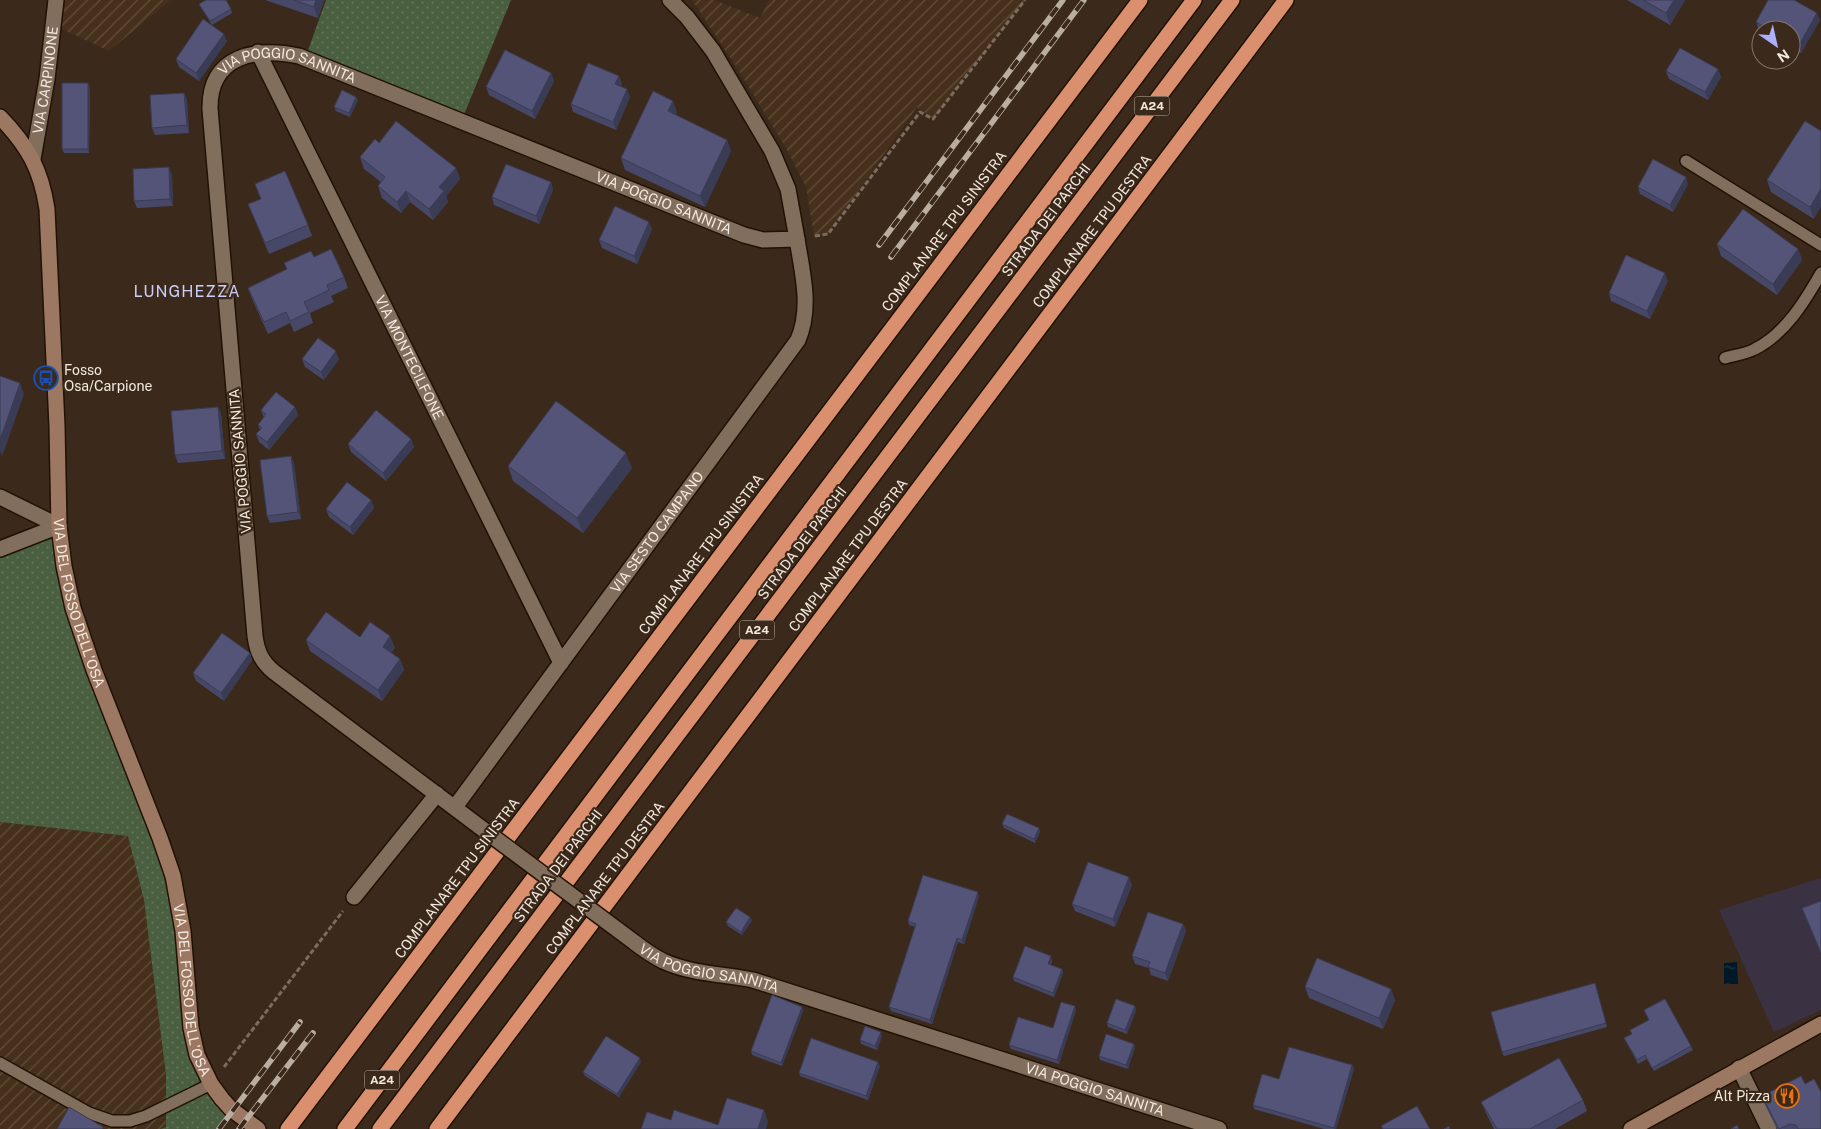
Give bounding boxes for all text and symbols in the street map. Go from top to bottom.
north arrow [1751,20,1801,70]
street label: VIA CARPINONE [30,25,61,135]
text: VIA POGGIO SANNITA [214,45,359,86]
text: N [1774,46,1792,65]
street label: VIA POGGIO SANNITA [217,69,363,89]
road number: A24 [1134,96,1170,115]
street label: COMPLANARE TPU SINISTRA [878,148,1010,314]
street label: COMPLANARE TPU DESTRA [1029,151,1155,311]
street label: STRADA DEI PARCHI [998,160,1094,280]
street label: VIA POGGIO SANNITA [593,168,734,237]
district label: LUNGHEZZA [133,282,241,301]
street label: VIA MONTECILFONE [372,293,447,422]
place label: Fosso Osa/Carpione [64,362,153,394]
bus stop icon: Fosso Osa/Carpione [33,365,59,391]
street label: VIA POGGIO SANNITA [226,388,254,534]
street label: VIA SESTO CAMPANO [607,468,707,596]
street label: COMPLANARE TPU SINISTRA [635,471,767,637]
street label: COMPLANARE TPU DESTRA [785,475,911,635]
street label: STRADA DEI PARCHI [754,483,850,603]
street label: VIA DEL FOSSO DELL'OSA [51,518,108,690]
road number: A24 [740,620,774,640]
street label: COMPLANARE TPU SINISTRA [391,795,523,961]
street label: COMPLANARE TPU DESTRA [542,798,668,958]
street label: STRADA DEI PARCHI [510,806,606,926]
street label: VIA DEL FOSSO DELL'OSA [170,903,214,1079]
street label: VIA POGGIO SANNITA [636,940,781,996]
street label: VIA POGGIO SANNITA [1023,1060,1167,1119]
road number: A24 [364,1070,400,1090]
restaurant icon: Alt Pizza [1774,1083,1800,1109]
place label: Alt Pizza [1714,1088,1770,1104]

